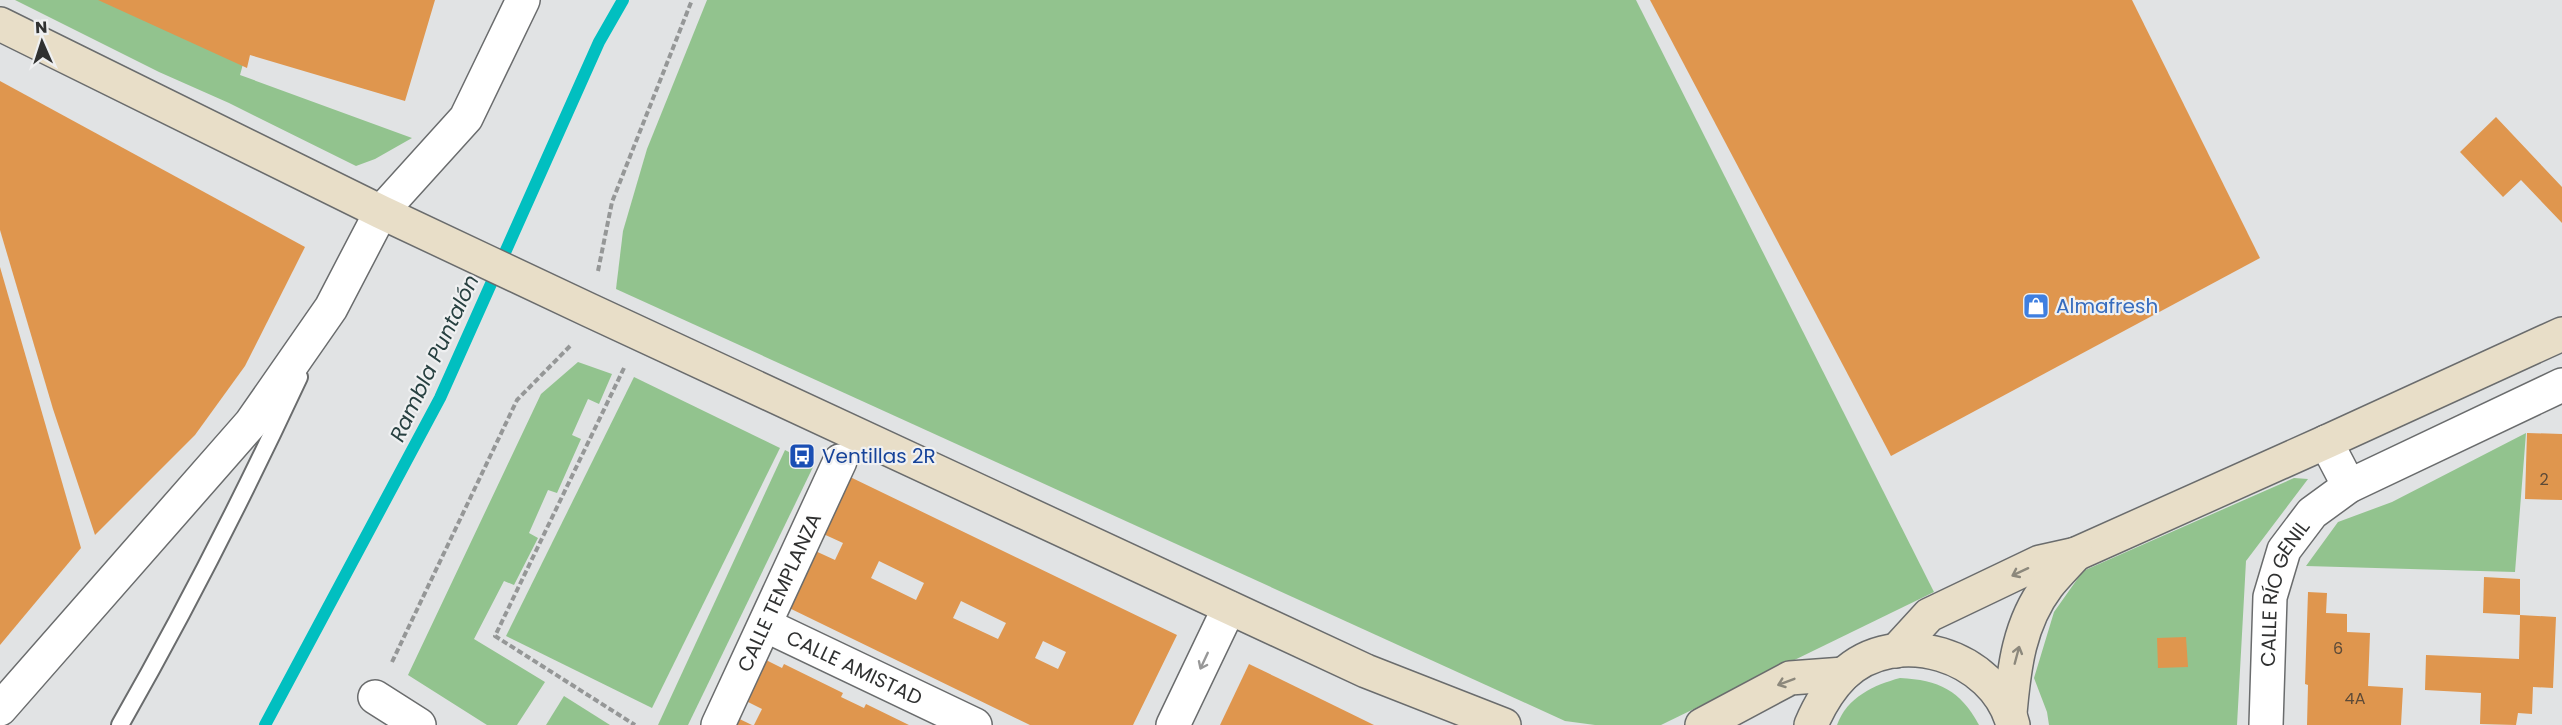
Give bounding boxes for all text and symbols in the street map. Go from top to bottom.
north arrow [12,12,72,72]
text: N [35,16,48,39]
water label: Rambla Puntalón [383,270,485,446]
shop icon: Almafresh [2021,291,2051,321]
place label: Almafresh [2056,292,2158,320]
bus stop icon: Ventillas 2R [787,441,817,471]
place label: Ventillas 2R [822,442,936,470]
house number: 2 [2539,468,2549,491]
street label: CALLE TEMPLANZA [730,508,828,677]
street label: CALLE RÍO GENIL [2254,514,2316,667]
one-way arrow [2012,566,2030,578]
street label: CALLE AMISTAD [782,623,927,712]
house number: 6 [2333,637,2343,660]
one-way arrow [2012,646,2023,665]
one-way arrow [1197,651,1209,669]
one-way arrow [1778,677,1796,688]
house number: 4A [2345,687,2366,710]

